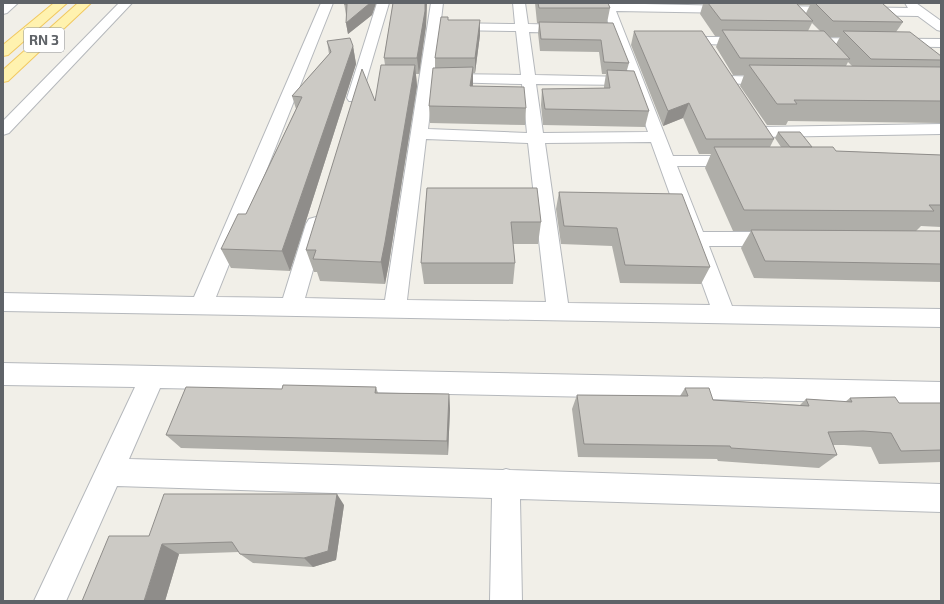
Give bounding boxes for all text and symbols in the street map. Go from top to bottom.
road number: RN 3 [24,28,64,52]

